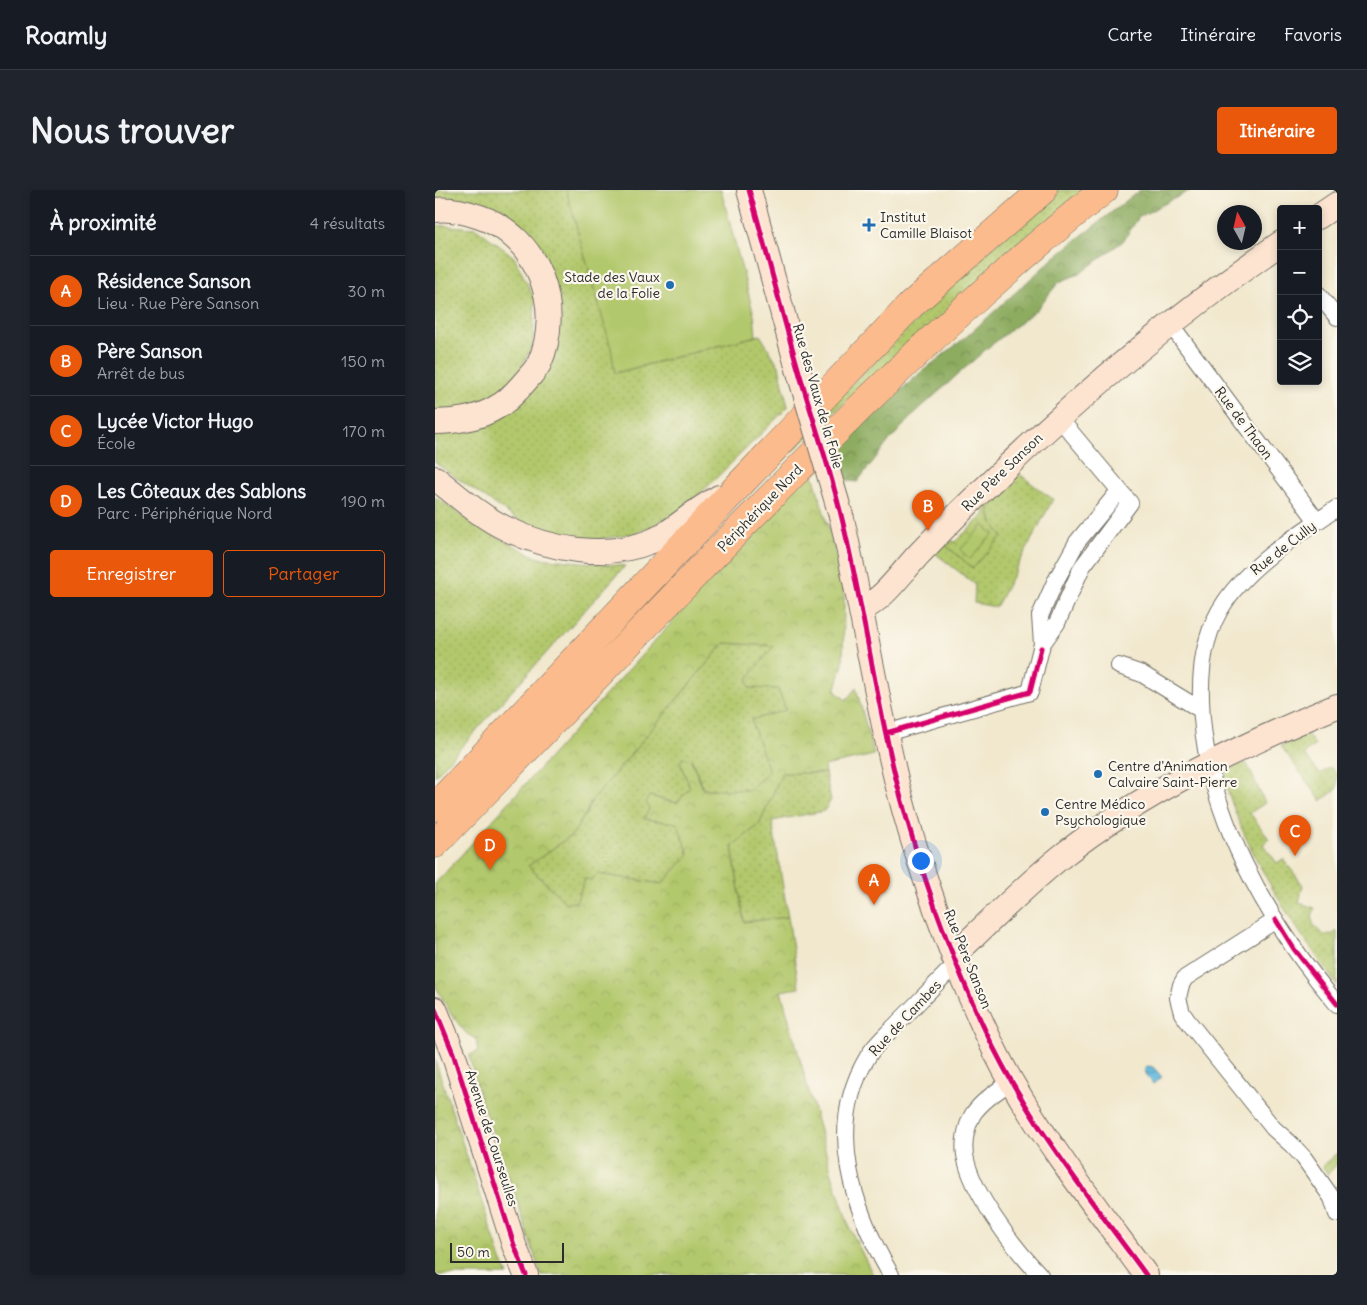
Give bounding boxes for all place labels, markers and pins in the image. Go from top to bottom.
place label: Institut Camille Blaisot [880,208,972,242]
marker: Institut Camille Blaisot [862,218,876,232]
place label: Stade des Vaux de la Folie [564,268,660,302]
marker: Stade des Vaux de la Folie [664,279,676,291]
pin: B [912,490,944,531]
place label: Centre d'Animation Calvaire Saint-Pierre [1108,757,1237,791]
marker: Centre d'Animation Calvaire Saint-Pierre [1092,768,1104,780]
place label: Centre Médico Psychologique [1055,795,1146,829]
marker: Centre Médico Psychologique [1039,806,1051,818]
pin: C [1279,815,1311,856]
pin: D [474,829,506,870]
pin: A [858,864,890,905]

